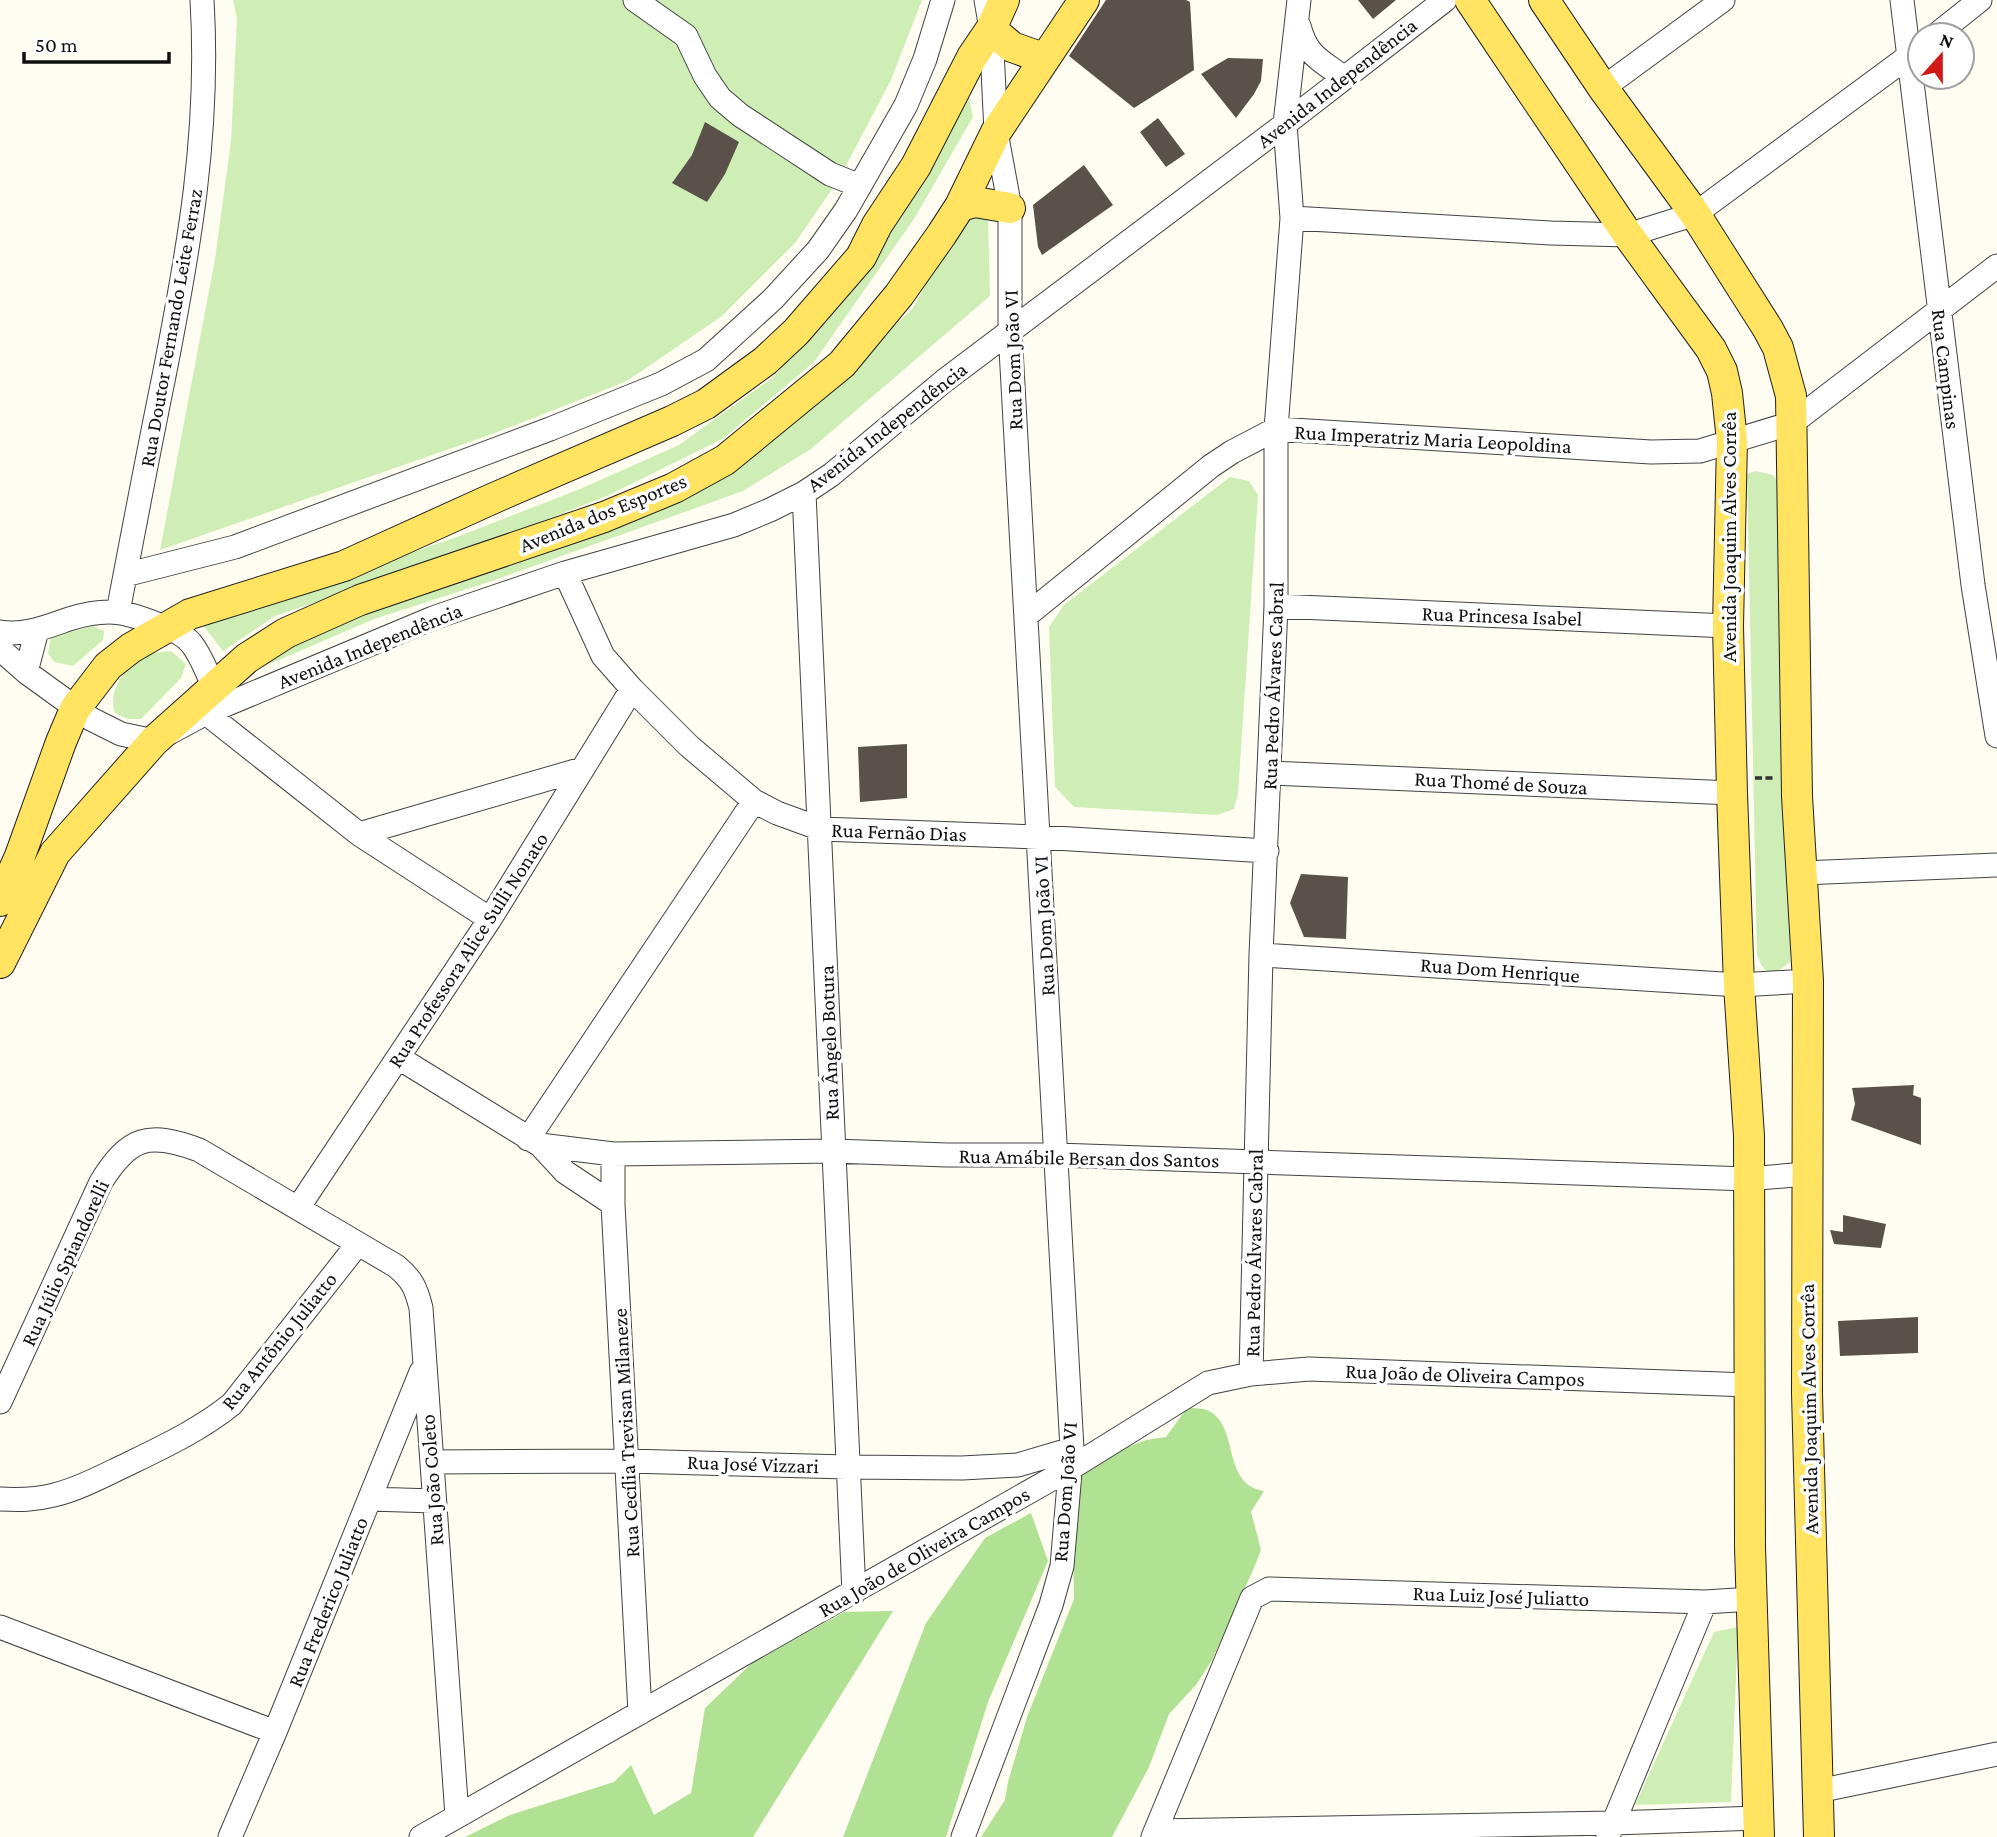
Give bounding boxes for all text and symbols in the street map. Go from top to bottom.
street label: Avenida Independência [1252,13,1422,153]
scale bar [24,21,170,65]
north arrow [1906,21,1976,91]
text: N [1937,28,1957,53]
text: 50 m [35,33,78,57]
street label: Rua Doutor Fernando Leite Ferraz [135,187,207,469]
street label: Rua Dom João VI [999,289,1027,431]
street label: Rua Campinas [1927,308,1965,430]
street label: Avenida Independência [802,357,972,497]
street label: Avenida Joaquim Alves Corrêa [1717,411,1741,662]
street label: Rua Imperatriz Maria Leopoldina [1294,420,1573,458]
street label: Avenida dos Esportes [516,469,690,557]
street label: Rua Pedro Álvares Cabral [1257,582,1289,790]
street label: Avenida Independência [274,598,466,694]
street label: Rua Princesa Isabel [1421,601,1583,631]
street label: Rua Thomé de Souza [1414,766,1589,800]
street label: Rua Fernão Dias [831,818,967,846]
street label: Rua Professora Alice Sulli Nonato [383,828,553,1072]
street label: Rua Dom João VI [1028,855,1060,997]
street label: Rua Dom Henrique [1419,952,1581,988]
street label: Rua Ângelo Botura [814,965,844,1121]
street label: Rua Amábile Bersan dos Santos [958,1144,1220,1172]
street label: Rua Pedro Álvares Cabral [1240,1149,1268,1357]
street label: Rua Júlio Spiandorelli [16,1176,114,1350]
street label: Rua Antônio Juliatto [216,1267,342,1415]
street label: Avenida Joaquim Alves Corrêa [1795,1283,1823,1535]
street label: Rua Cecília Trevisan Milaneze [607,1308,645,1558]
street label: Rua João de Oliveira Campos [1345,1359,1585,1391]
street label: Rua João Coleto [415,1414,449,1546]
street label: Rua Dom João VI [1048,1421,1082,1563]
street label: Rua José Vizzari [687,1450,820,1478]
street label: Rua João de Oliveira Campos [814,1482,1034,1622]
street label: Rua Frederico Juliatto [283,1513,373,1691]
street label: Rua Luiz José Juliatto [1412,1581,1590,1611]

